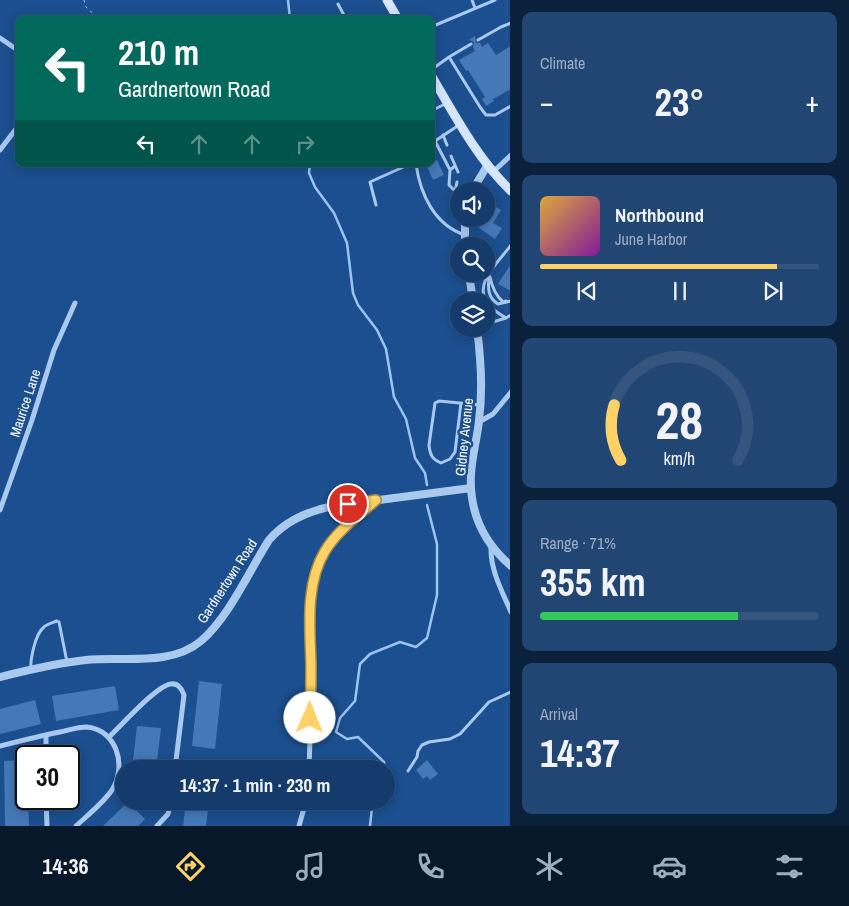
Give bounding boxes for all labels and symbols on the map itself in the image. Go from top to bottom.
street label: Maurice Lane [6,367,44,439]
street label: Gidney Avenue [451,397,477,477]
pin [327,483,369,525]
street label: Gardnertown Road [193,535,261,627]
position arrow [283,691,335,743]
speed limit sign: 30 [15,745,80,810]

